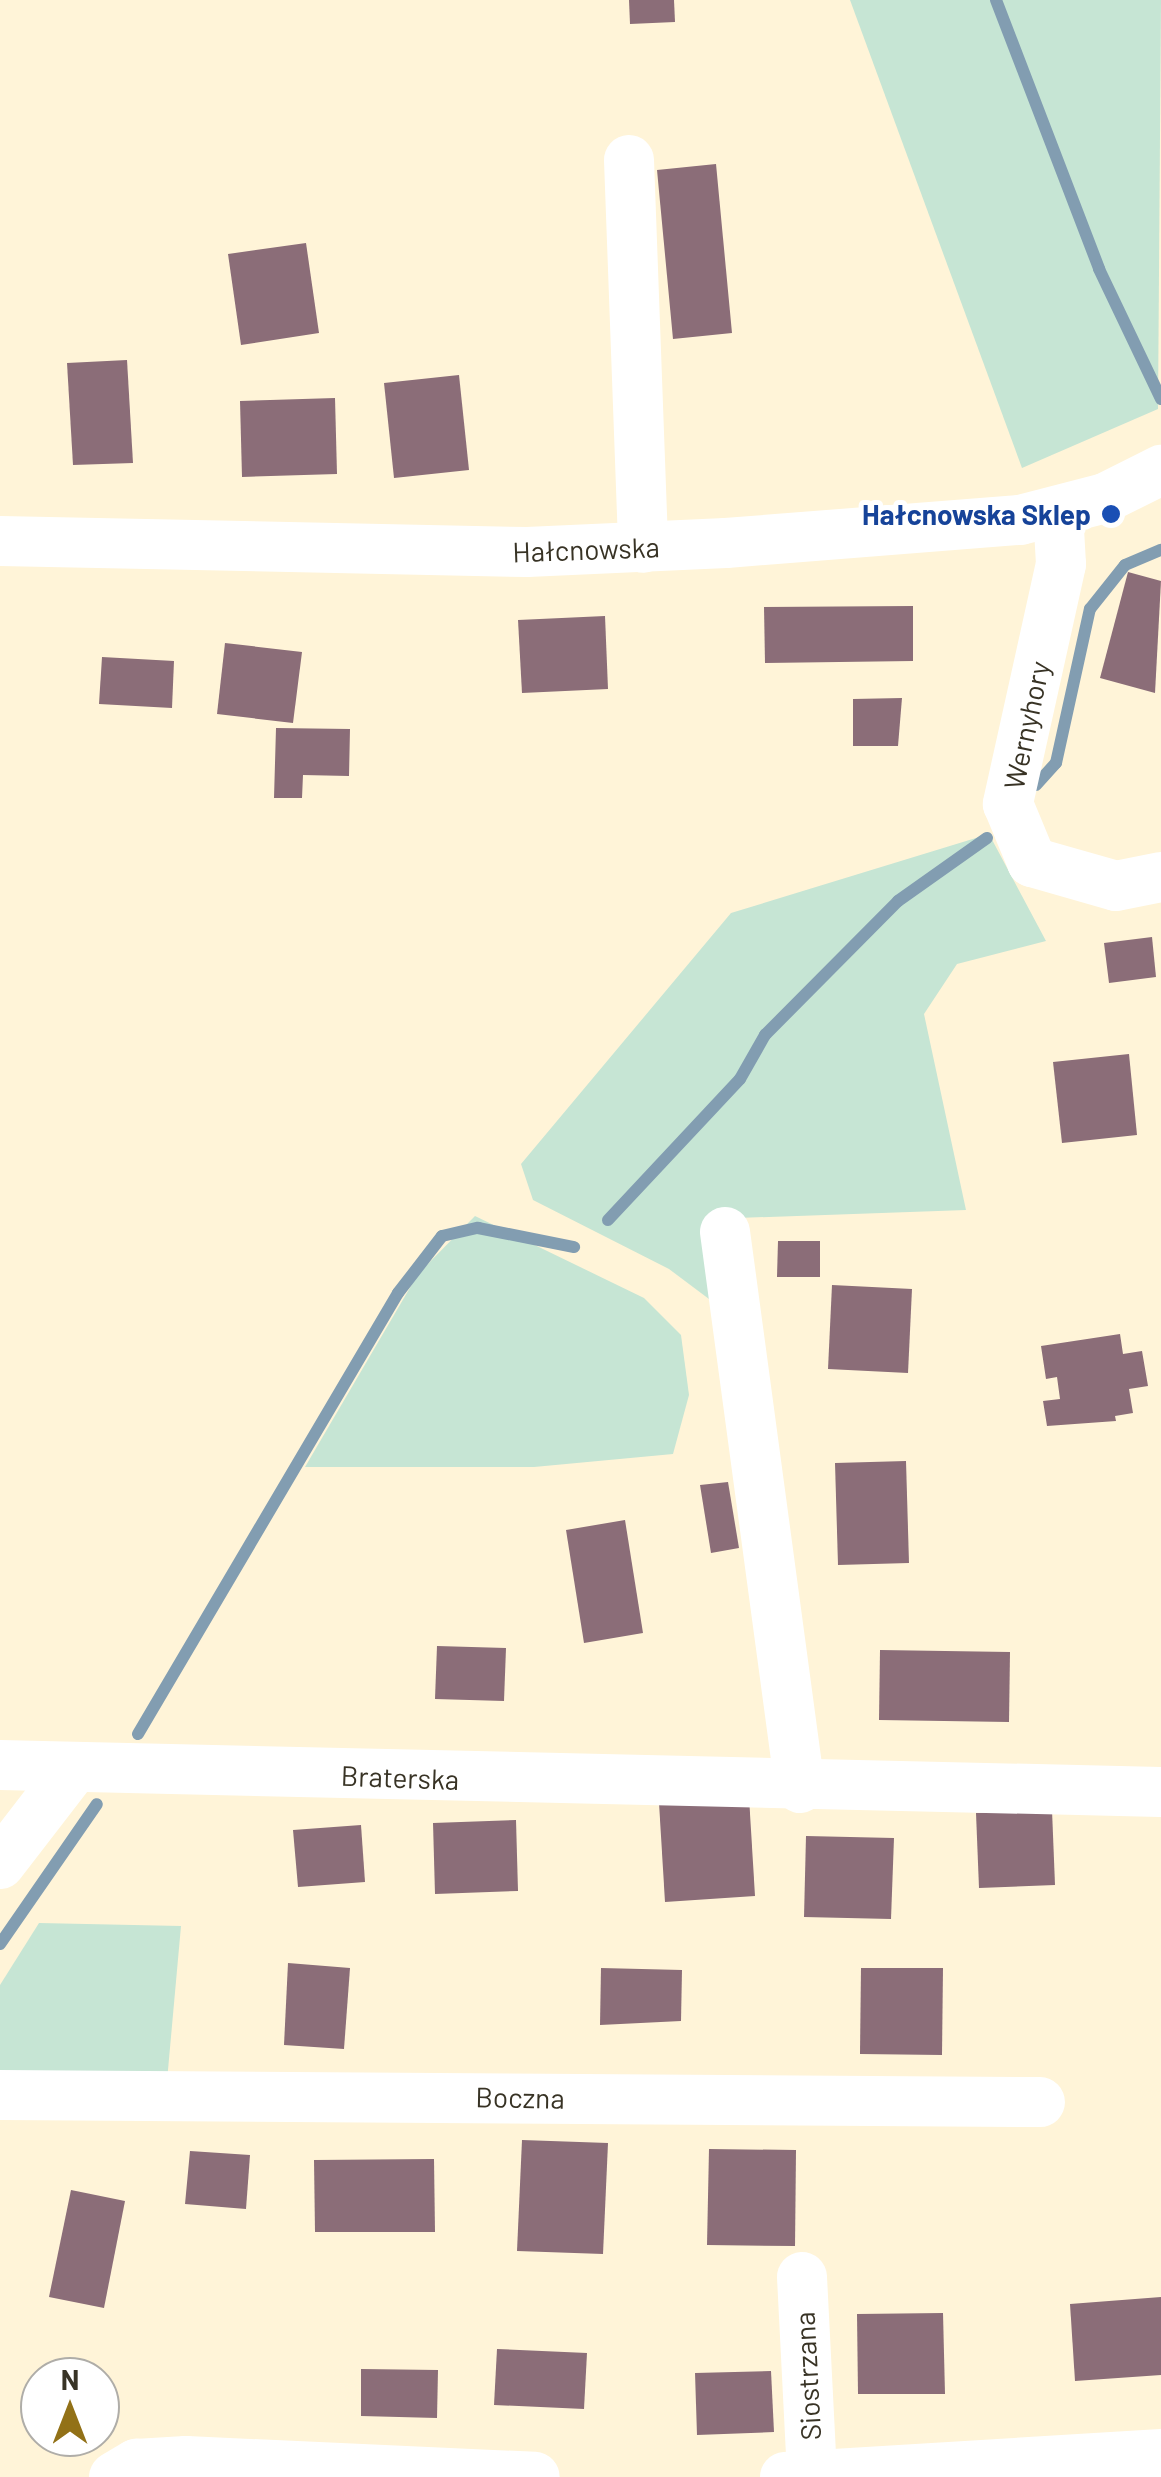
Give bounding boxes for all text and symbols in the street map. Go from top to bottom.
place label: Hałcnowska Sklep [862,497,1091,531]
marker: Hałcnowska Sklep [1100,503,1122,525]
street label: Hałcnowska [512,530,660,568]
street label: Wernyhory [996,658,1056,792]
street label: Braterska [340,1758,460,1796]
street label: Boczna [475,2079,565,2115]
street label: Siostrzana [787,2311,827,2441]
north arrow [20,2357,120,2457]
text: N [61,2362,79,2396]

